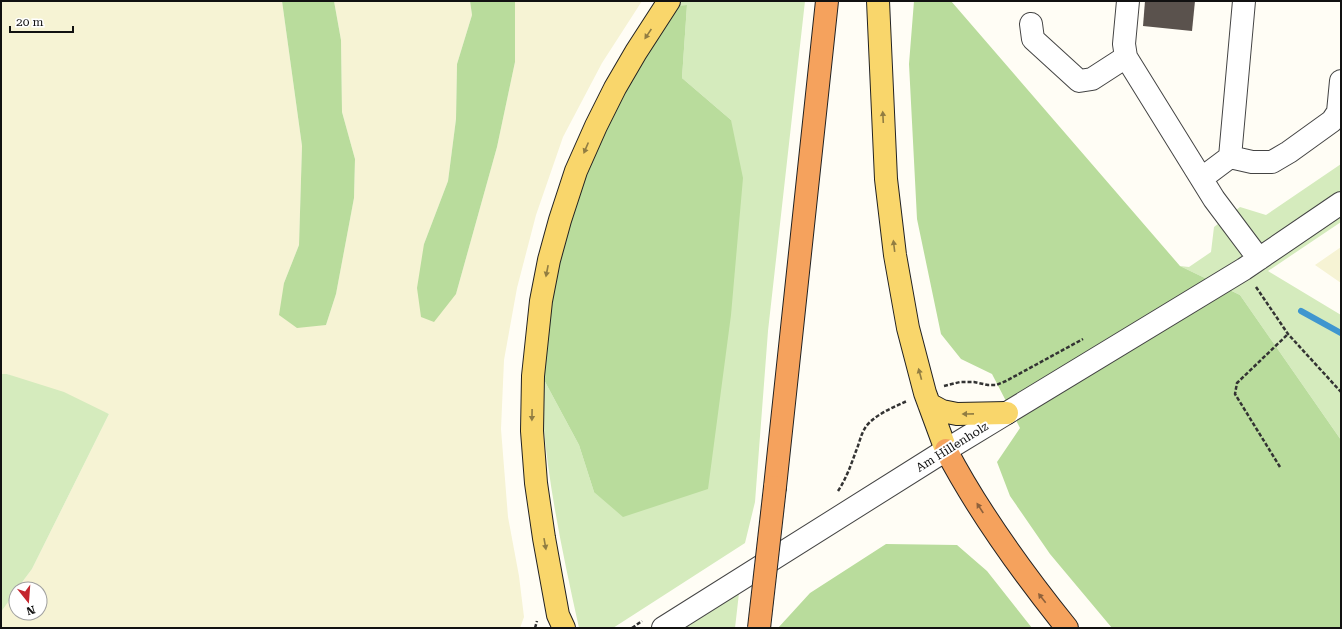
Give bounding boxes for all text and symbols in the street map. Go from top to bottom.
scale bar [10,8,73,34]
text: 20 m [16,15,43,29]
one-way arrow [644,28,652,39]
one-way arrow [879,111,886,123]
one-way arrow [583,142,589,154]
one-way arrow [890,240,897,252]
one-way arrow [543,265,549,277]
one-way arrow [917,367,923,379]
one-way arrow [529,409,535,422]
one-way arrow [961,411,974,417]
street label: Am Hillenholz [913,419,991,475]
one-way arrow [977,502,984,513]
one-way arrow [542,538,548,550]
north arrow [8,581,48,621]
one-way arrow [1038,592,1047,603]
text: N [24,603,37,618]

